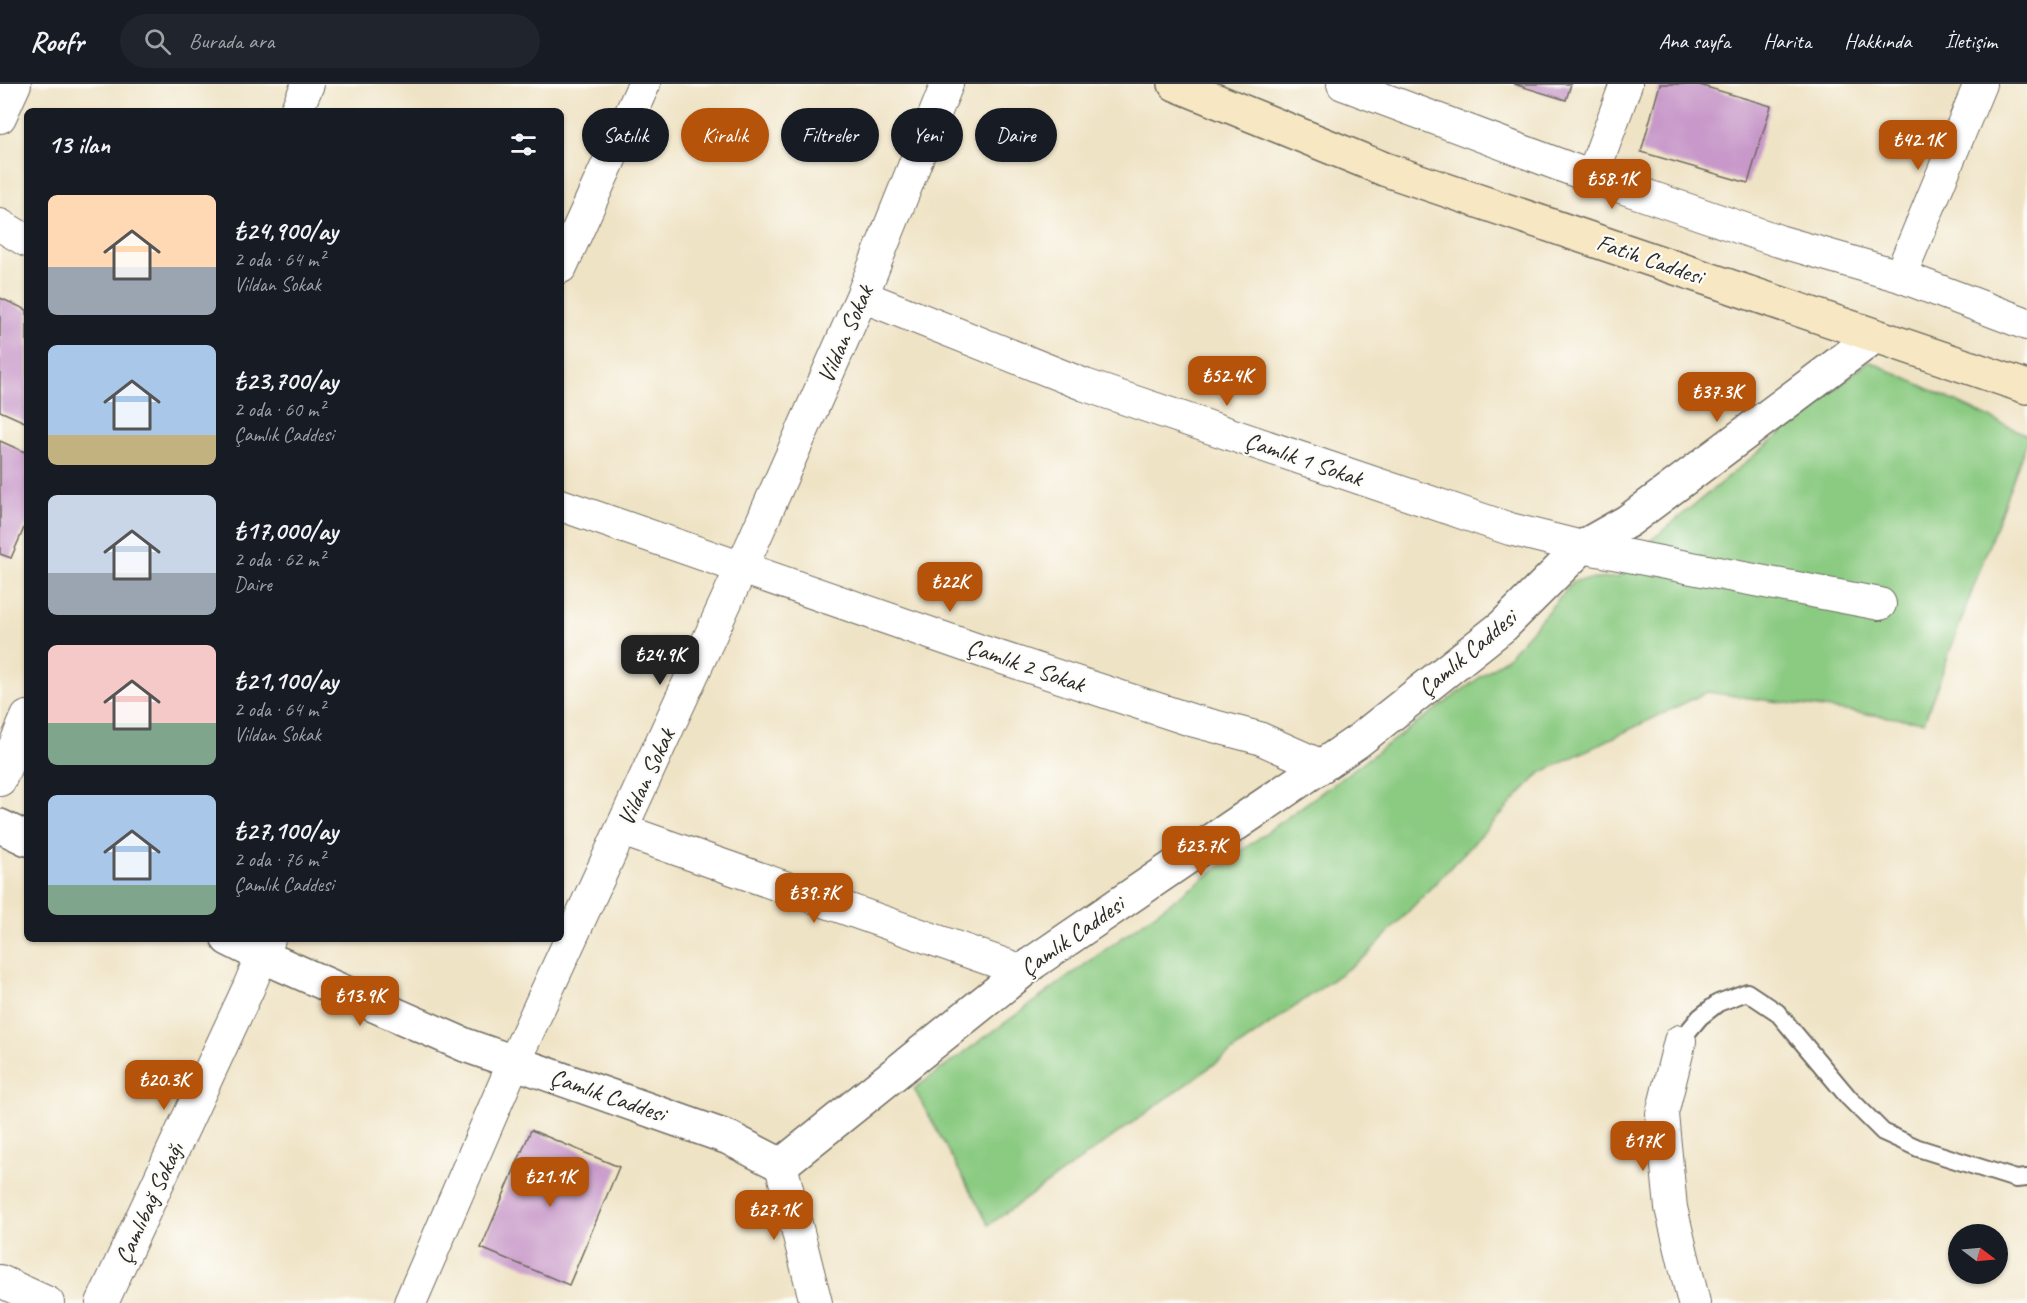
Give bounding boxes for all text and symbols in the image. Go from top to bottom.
search box [120,14,540,68]
text: Roofr [30,24,84,59]
icon: search [141,25,174,58]
text: Burada ara [189,27,274,55]
text: Ana sayfa [1659,28,1730,54]
text: Harita [1763,28,1811,54]
text: Hakkında [1844,28,1912,54]
text: İletişim [1945,28,1997,54]
chip: Satılık [582,108,669,162]
chip: Kiralık [681,108,769,162]
chip: Filtreler [781,108,879,162]
chip: Yeni [891,108,963,162]
chip: Daire [975,108,1057,162]
pin: ₺42.1K [1869,120,1967,171]
text: ₺42.1K [1893,127,1943,152]
text: 13 ilan [48,128,110,161]
icon: filters [507,128,540,161]
pin: ₺58.1K [1563,159,1661,210]
text: ₺58.1K [1587,166,1637,191]
text: ₺24,900/ay [234,214,338,247]
icon: home [96,219,168,291]
street label: Fatih Caddesi [1593,227,1710,292]
text: 2 oda · 64 m² [234,247,325,272]
text: Vildan Sokak [234,272,321,297]
street label: Vildan Sokak [810,278,881,388]
pin: ₺52.4K [1178,356,1276,407]
text: ₺52.4K [1202,363,1252,388]
text: ₺23,700/ay [234,364,338,397]
icon: home [96,369,168,441]
pin: ₺37.3K [1668,372,1766,423]
text: ₺37.3K [1692,379,1742,404]
text: 2 oda · 60 m² [234,397,325,422]
text: Çamlık Caddesi [234,422,334,447]
street label: Çamlık 1 Sokak [1241,425,1369,494]
text: ₺17,000/ay [234,514,338,547]
icon: home [96,519,168,591]
text: 2 oda · 62 m² [234,547,325,572]
pin: ₺22K [914,562,986,613]
text: ₺22K [931,569,969,594]
text: Daire [234,572,272,597]
street label: Çamlık Caddesi [1411,601,1525,703]
street label: Çamlık 2 Sokak [963,631,1091,700]
pin: ₺24.9K [611,635,709,686]
text: ₺24.9K [635,642,685,667]
text: ₺21,100/ay [234,664,338,697]
icon: home [96,669,168,741]
text: 2 oda · 64 m² [234,697,325,722]
street label: Vildan Sokak [610,721,683,831]
text: Vildan Sokak [234,722,321,747]
text: ₺27,100/ay [234,814,338,847]
icon: home [96,819,168,891]
pin: ₺23.7K [1152,826,1250,877]
text: ₺23.7K [1176,833,1226,858]
text: 2 oda · 76 m² [234,847,325,872]
text: Çamlık Caddesi [234,872,334,897]
pin: ₺39.7K [765,873,863,924]
text: ₺39.7K [789,880,839,905]
street label: Çamlık Caddesi [1014,887,1133,983]
pin: ₺13.9K [311,976,409,1027]
text: ₺13.9K [335,983,385,1008]
pin: ₺20.3K [115,1060,213,1111]
street label: Çamlık Caddesi [546,1061,673,1130]
text: ₺20.3K [139,1067,189,1092]
pin: ₺17K [1607,1121,1679,1172]
text: ₺17K [1624,1128,1662,1153]
street label: Çamlıbağ Sokağı [108,1136,191,1268]
pin: ₺21.1K [501,1157,599,1208]
text: ₺21.1K [525,1164,575,1189]
pin: ₺27.1K [725,1190,823,1241]
text: ₺27.1K [749,1197,799,1222]
north arrow [1948,1224,2008,1284]
map controls [1948,1224,2008,1284]

